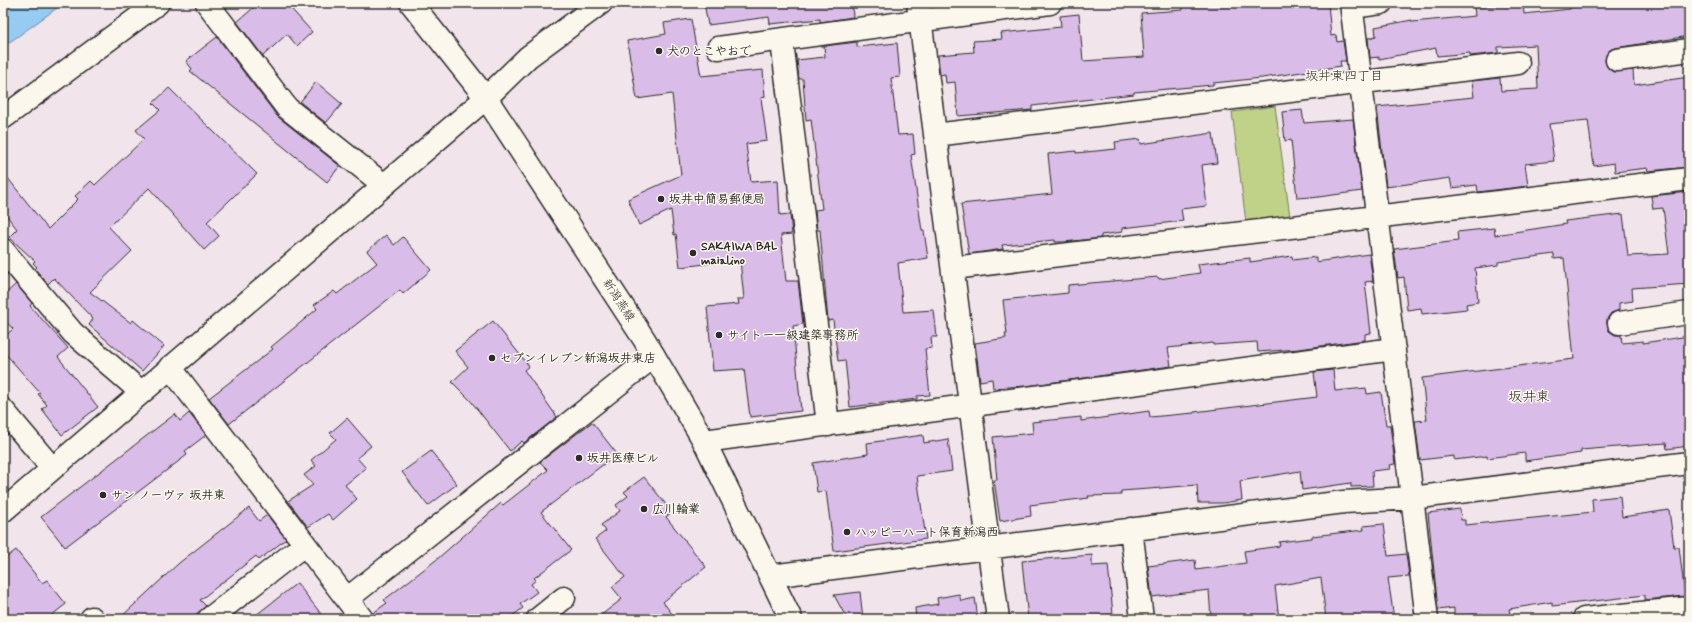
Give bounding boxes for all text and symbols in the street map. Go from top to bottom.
place label: 犬のとこやおで [667,44,751,60]
marker: 犬のとこやおで [654,46,664,56]
district label: 坂井東四丁目 [1305,68,1383,85]
place label: 坂井中簡易郵便局 [669,192,765,208]
marker: 坂井中簡易郵便局 [656,194,666,204]
place label: SAKAIWA BAL maialino [701,239,778,269]
marker: SAKAIWA BAL maialino [688,248,698,258]
street label: 新潟燕線 [598,276,638,325]
place label: サイトー一級建築事務所 [727,328,859,344]
marker: サイトー一級建築事務所 [714,330,724,340]
place label: セブンイレブン新潟坂井東店 [500,351,656,367]
marker: セブンイレブン新潟坂井東店 [487,353,497,363]
district label: 坂井東 [1508,388,1550,406]
place label: 坂井医療ビル [587,451,659,467]
marker: 坂井医療ビル [574,453,584,463]
place label: サン ノーヴァ 坂井東 [111,488,225,504]
marker: サン ノーヴァ 坂井東 [98,490,108,500]
place label: 広川輪業 [652,502,700,518]
marker: 広川輪業 [639,504,649,514]
place label: ハッピーハート保育新潟西 [855,525,999,541]
marker: ハッピーハート保育新潟西 [842,527,852,537]

